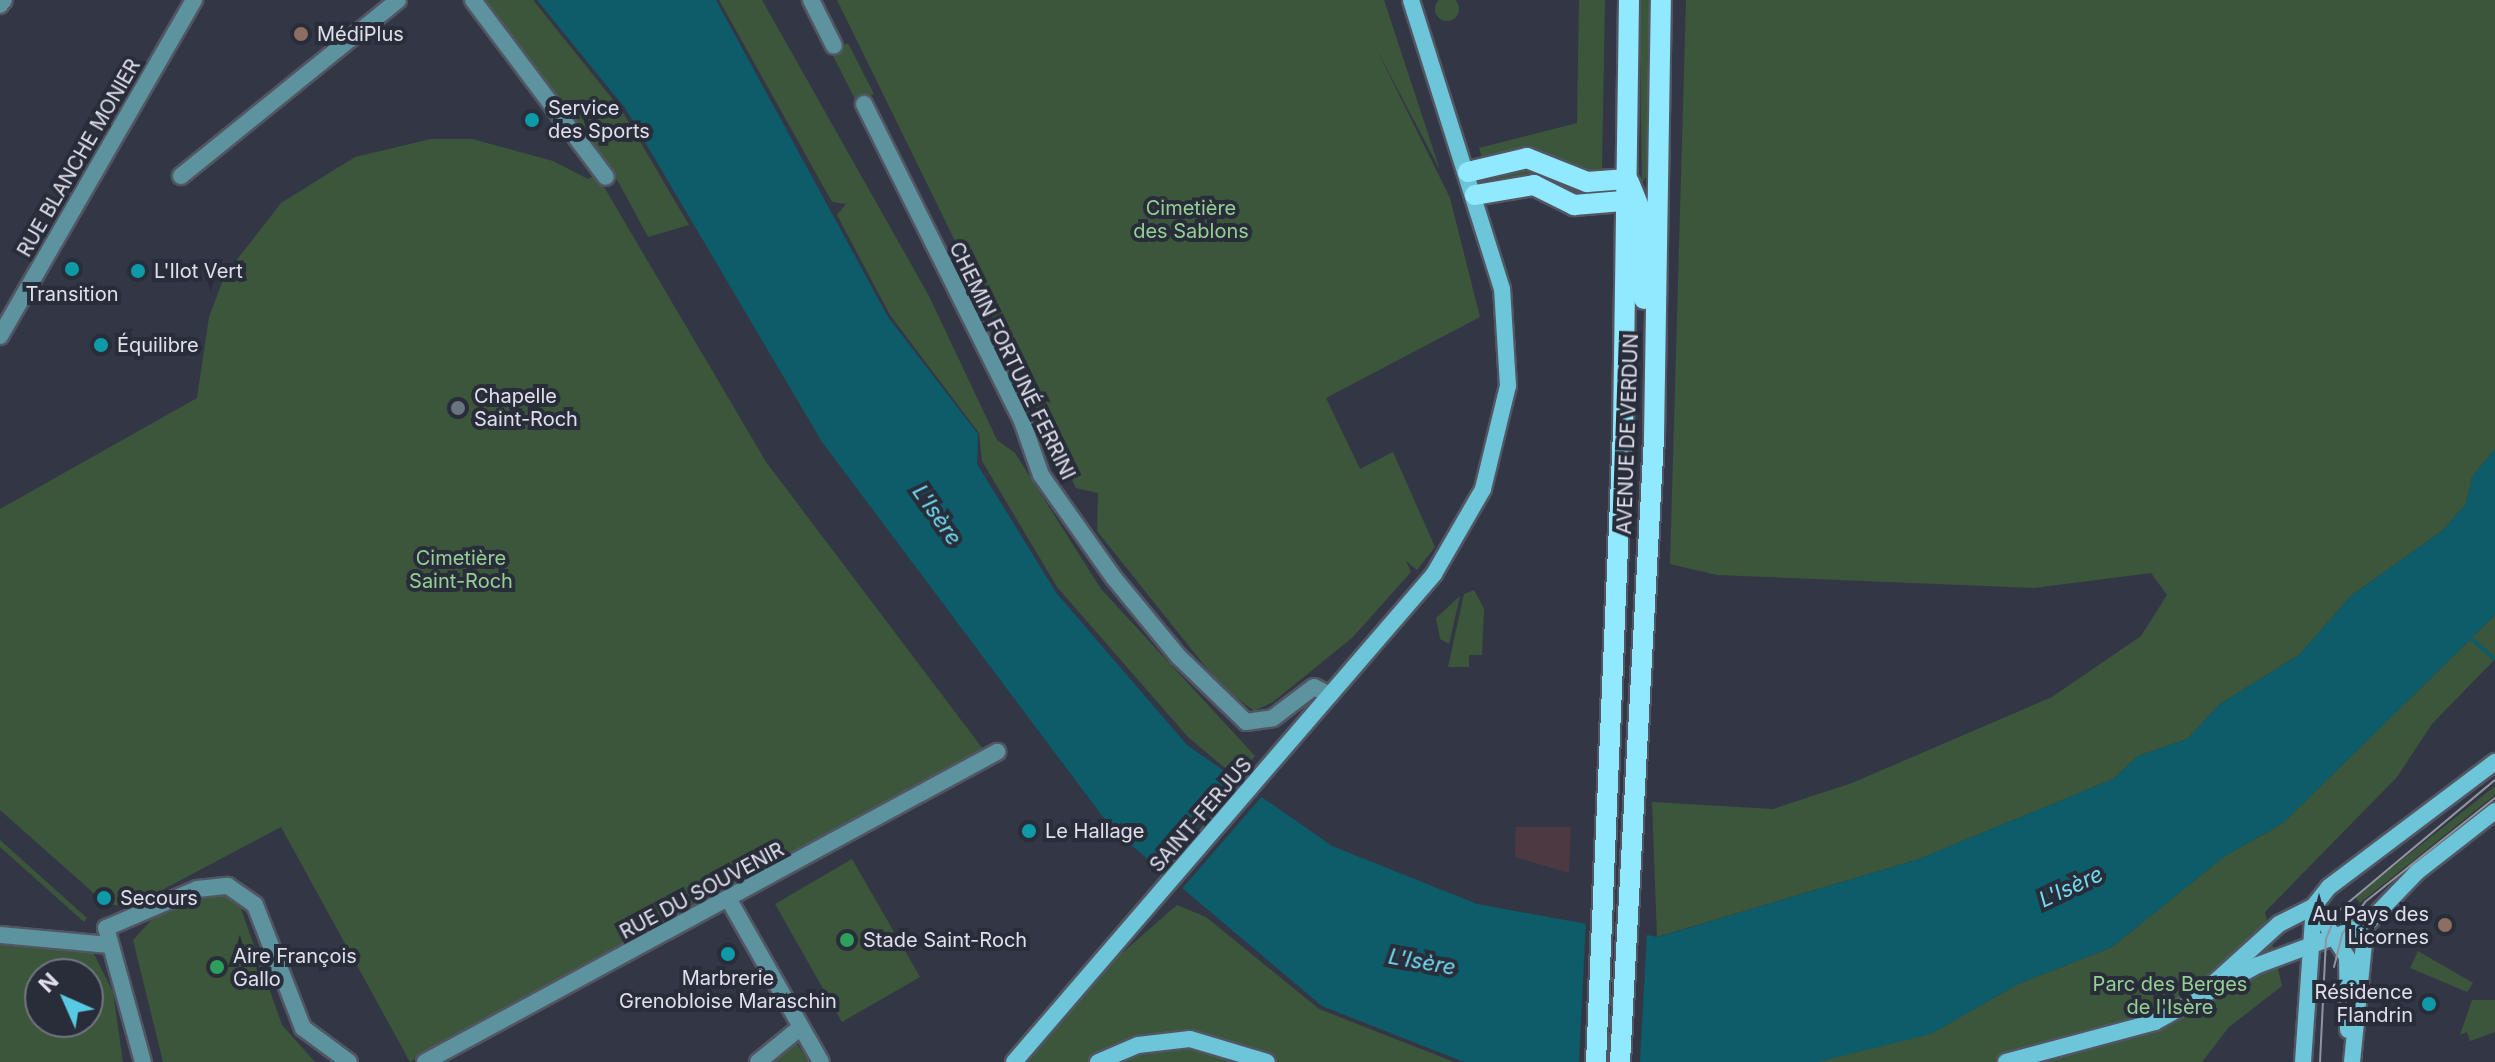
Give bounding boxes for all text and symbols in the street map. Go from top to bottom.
place label: MédiPlus [317,22,404,46]
marker: MédiPlus [292,25,310,43]
street label: RUE BLANCHE MONIER [12,55,146,261]
place label: Service des Sports [548,96,650,143]
marker: Service des Sports [523,111,541,129]
park label: Cimetière des Sablons [1133,197,1249,244]
street label: CHEMIN FORTUNÉ FERRINI [944,238,1080,484]
place label: L'Ilot Vert [154,259,243,283]
marker: Transition [63,260,81,278]
marker: L'Ilot Vert [129,262,147,280]
place label: Transition [26,282,118,306]
place label: Équilibre [117,333,199,357]
street label: AVENUE DE VERDUN [1612,333,1644,535]
marker: Équilibre [92,336,110,354]
place label: Chapelle Saint-Roch [474,384,578,431]
marker: Chapelle Saint-Roch [449,399,467,417]
water label: L'Isère [907,480,967,550]
park label: Cimetière Saint-Roch [409,546,513,593]
street label: SAINT-FERJUS [1145,753,1257,877]
place label: Le Hallage [1045,819,1145,843]
marker: Le Hallage [1020,822,1038,840]
street label: RUE DU SOUVENIR [616,838,788,944]
water label: L'Isère [2035,861,2107,913]
place label: Secours [120,886,198,910]
marker: Secours [95,889,113,907]
place label: Au Pays des Licornes [2312,902,2429,949]
marker: Au Pays des Licornes [2436,916,2454,934]
place label: Stade Saint-Roch [863,928,1027,952]
marker: Stade Saint-Roch [838,931,856,949]
water label: L'Isère [1386,943,1458,981]
place label: Aire François Gallo [233,944,357,991]
marker: Marbrerie Grenobloise Maraschin [719,945,737,963]
north arrow [24,958,104,1038]
marker: Aire François Gallo [208,958,226,976]
place label: Marbrerie Grenobloise Maraschin [619,966,837,1013]
text: N [33,967,64,998]
park label: Parc des Berges de l'Isère [2093,973,2247,1020]
place label: Résidence Flandrin [2315,980,2413,1027]
marker: Résidence Flandrin [2420,995,2438,1013]

